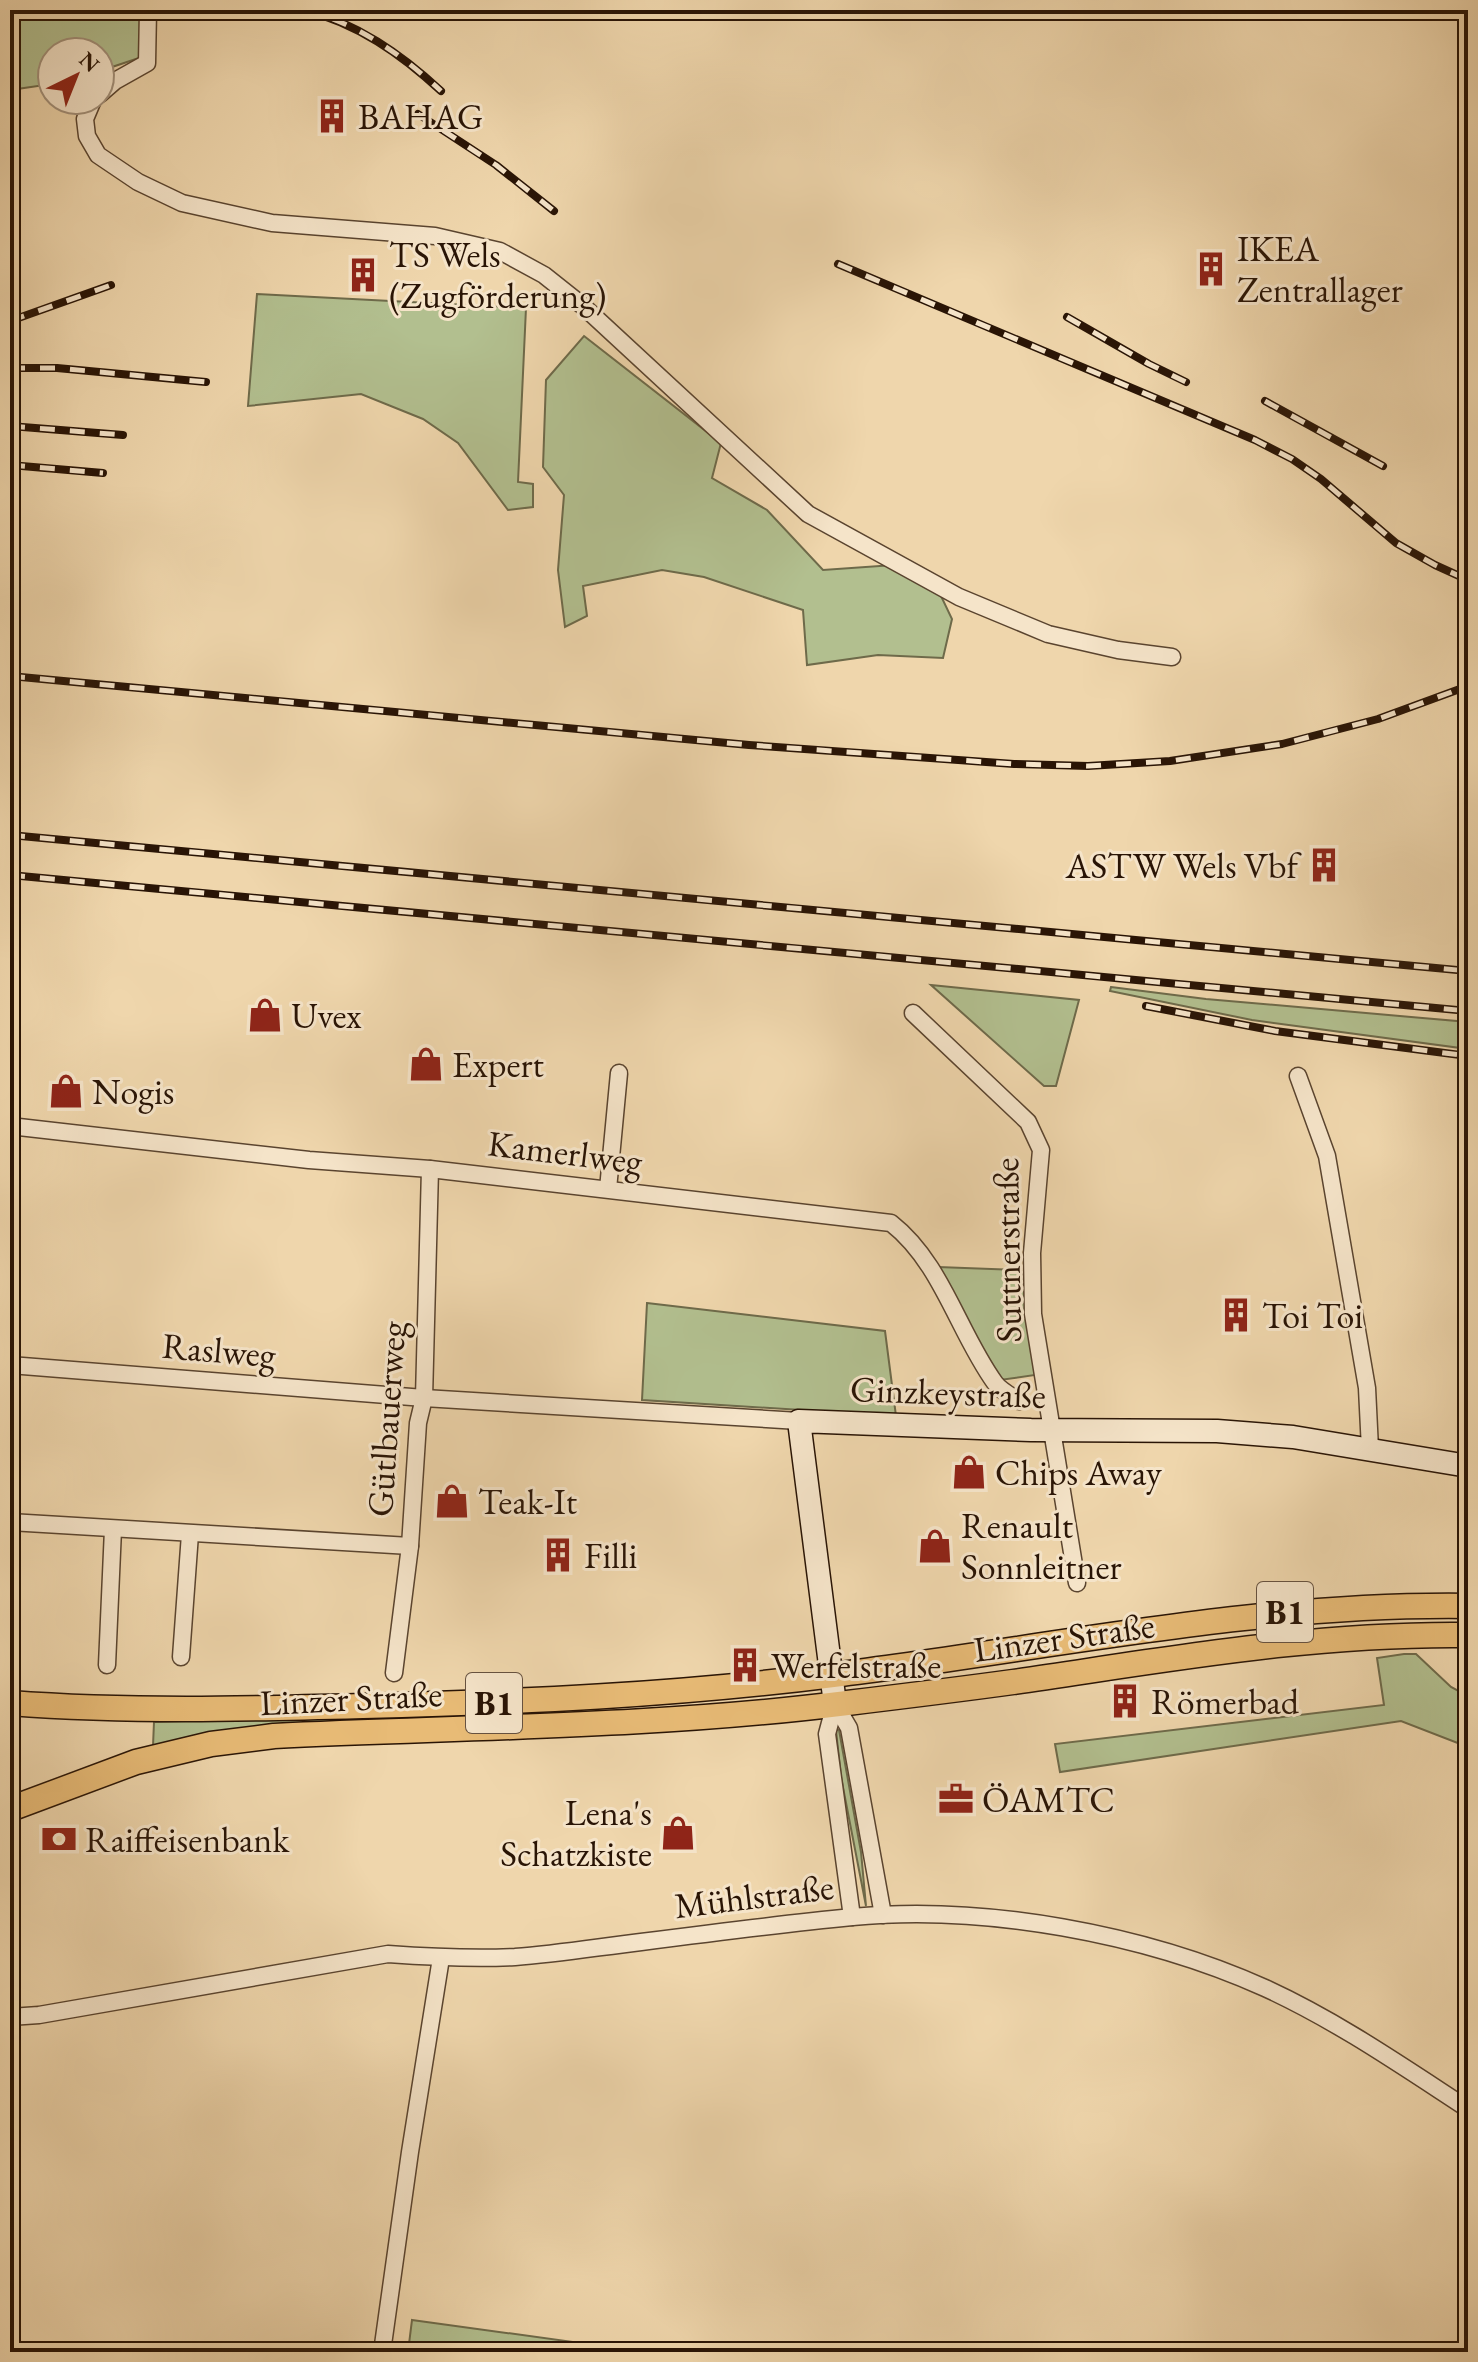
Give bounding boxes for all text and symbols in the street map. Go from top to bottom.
north arrow [36,36,116,116]
text: N [73,45,106,79]
place label: BAHAG [358,93,483,140]
building icon: BAHAG [313,97,351,135]
place label: IKEA Zentrallager [1237,225,1403,313]
place label: TS Wels (Zugförderung) [389,231,606,319]
building icon: IKEA Zentrallager [1192,250,1230,288]
building icon: TS Wels (Zugförderung) [344,256,382,294]
place label: ASTW Wels Vbf [1065,842,1303,889]
building icon: ASTW Wels Vbf [1305,846,1343,884]
place label: Uvex [291,992,362,1039]
shop icon: Uvex [246,996,284,1034]
place label: Expert [452,1041,545,1088]
shop icon: Expert [407,1045,445,1083]
place label: Nogis [92,1068,174,1115]
shop icon: Nogis [47,1072,85,1110]
street label: Kamerlweg [485,1119,645,1185]
street label: Suttnerstraße [982,1157,1032,1343]
place label: Toi Toi [1262,1292,1363,1339]
building icon: Toi Toi [1217,1296,1255,1334]
street label: Gütlbauerweg [356,1319,416,1518]
street label: Raslweg [160,1322,278,1378]
street label: Ginzkeystraße [849,1365,1047,1419]
place label: Chips Away [995,1449,1162,1496]
shop icon: Chips Away [950,1453,988,1491]
place label: Teak-It [478,1478,578,1525]
shop icon: Teak-It [433,1482,471,1520]
place label: Renault Sonnleitner [961,1502,1121,1590]
shop icon: Renault Sonnleitner [916,1527,954,1565]
place label: Filli [584,1532,638,1579]
building icon: Filli [539,1536,577,1574]
road number: B1 [1257,1582,1313,1642]
street label: Linzer Straße [970,1601,1158,1673]
place label: Werfelstraße [771,1642,941,1689]
building icon: Werfelstraße [726,1646,764,1684]
street label: Linzer Straße [259,1670,443,1726]
road number: B1 [466,1673,522,1733]
place label: Römerbad [1151,1678,1300,1725]
building icon: Römerbad [1106,1682,1144,1720]
place label: ÖAMTC [982,1776,1115,1823]
office icon: ÖAMTC [937,1780,975,1818]
place label: Lena's Schatzkiste [500,1789,652,1877]
shop icon: Lena's Schatzkiste [659,1814,697,1852]
place label: Raiffeisenbank [85,1816,290,1863]
bank icon: Raiffeisenbank [40,1820,78,1858]
street label: Mühlstraße [672,1863,836,1929]

